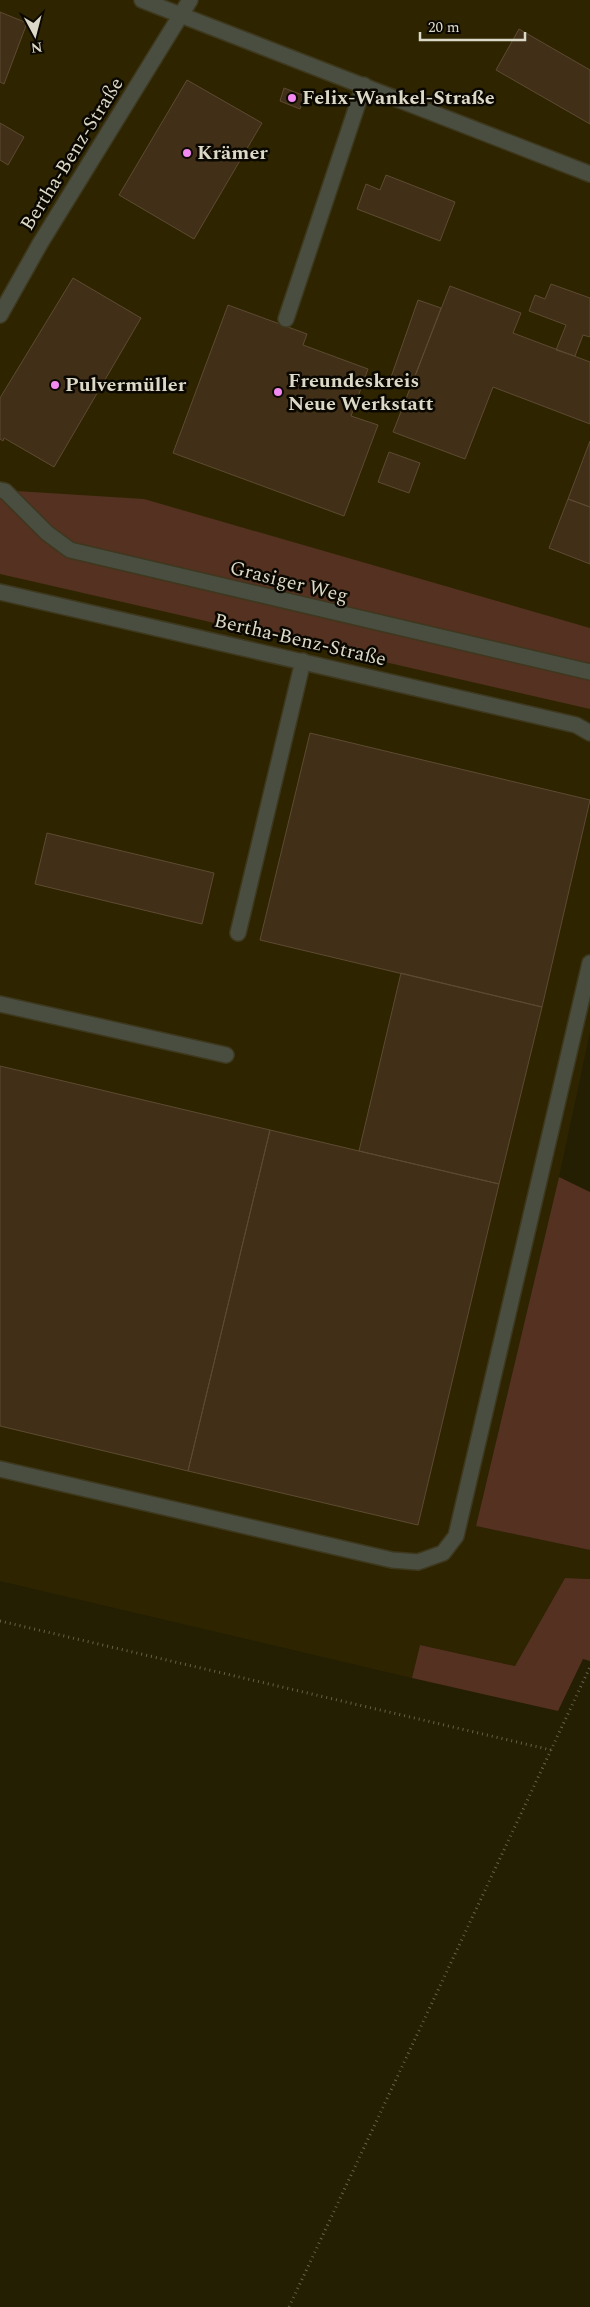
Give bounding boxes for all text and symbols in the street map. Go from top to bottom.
north arrow [10,10,60,60]
scale bar [420,10,525,42]
text: 20 m [428,16,460,39]
text: N [30,36,43,59]
street label: Bertha-Benz-Straße [13,71,131,237]
place label: Felix-Wankel-Straße [302,83,495,113]
marker: Felix-Wankel-Straße [286,92,298,104]
place label: Krämer [197,138,268,168]
marker: Krämer [181,147,193,159]
place label: Freundeskreis Neue Werkstatt [288,366,434,419]
place label: Pulvermüller [65,370,187,400]
marker: Pulvermüller [49,379,61,391]
marker: Freundeskreis Neue Werkstatt [272,386,284,398]
street label: Grasiger Weg [227,553,351,611]
street label: Bertha-Benz-Straße [211,606,389,674]

